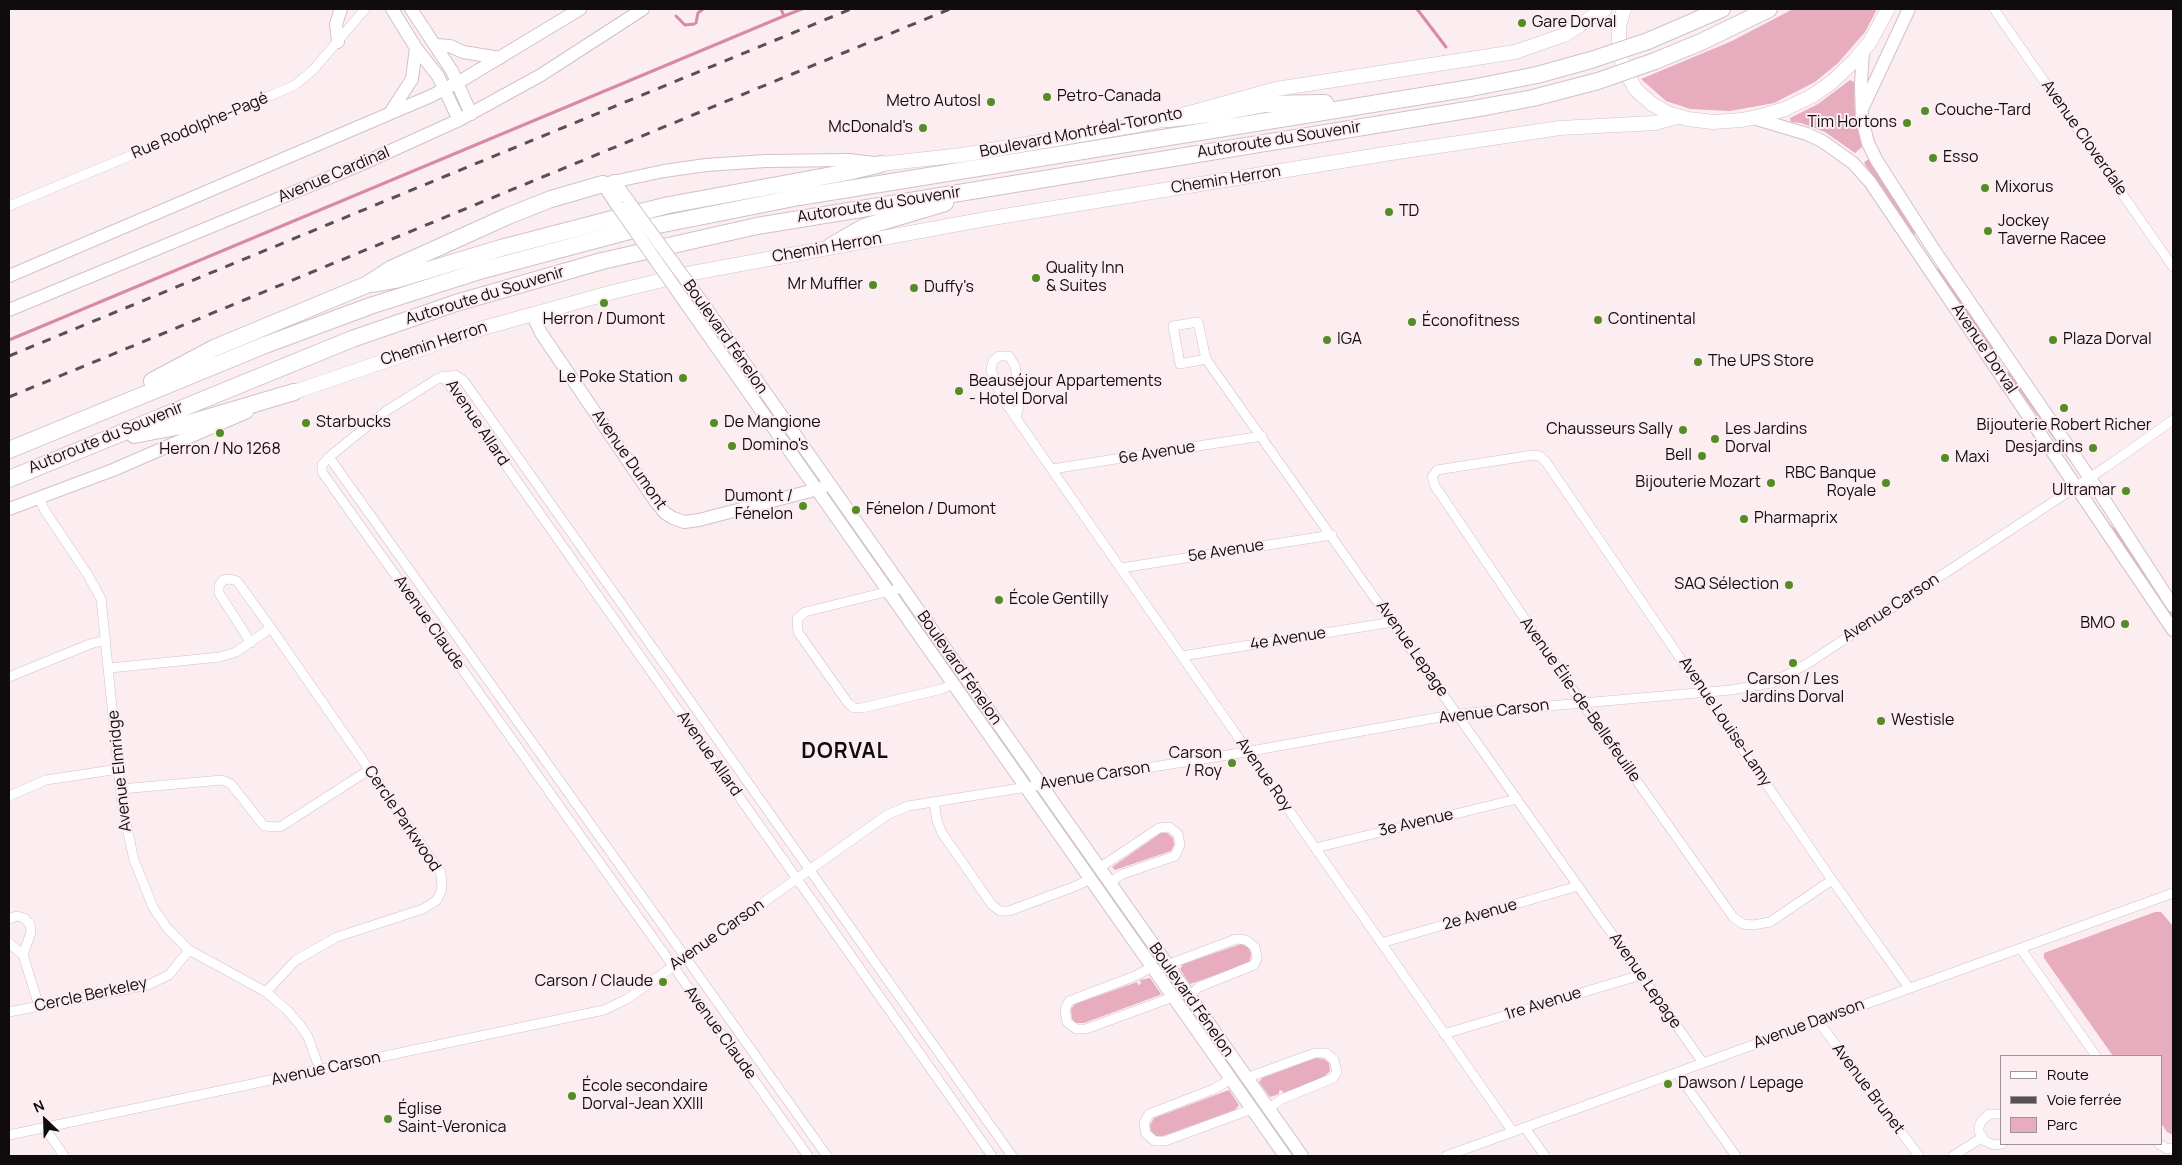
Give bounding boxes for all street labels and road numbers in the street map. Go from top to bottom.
street label: Avenue Cloverdale [2037,77,2131,199]
street label: Rue Rodolphe-Pagé [129,89,271,163]
street label: Boulevard Montréal-Toronto [978,104,1184,162]
street label: Autoroute du Souvenir [1196,118,1362,162]
street label: Avenue Cardinal [275,143,393,207]
street label: Chemin Herron [1170,162,1282,198]
street label: Autoroute du Souvenir [796,183,962,227]
street label: Chemin Herron [771,229,883,267]
street label: Autoroute du Souvenir [403,263,567,329]
street label: Boulevard Fénelon [678,276,772,398]
street label: Avenue Dorval [1947,300,2021,398]
street label: Chemin Herron [378,318,490,370]
street label: Avenue Allard [441,376,513,470]
street label: Autoroute du Souvenir [26,398,186,478]
street label: Avenue Dumont [588,407,670,513]
street label: 6e Avenue [1117,437,1197,469]
street label: 5e Avenue [1187,536,1265,566]
street label: Avenue Carson [1839,570,1943,646]
street label: Avenue Claude [389,572,469,674]
street label: Avenue Lepage [1372,597,1452,701]
street label: Boulevard Fénelon [912,607,1006,729]
street label: Avenue Élie-de-Bellefeuille [1516,614,1644,786]
street label: 4e Avenue [1249,624,1327,654]
street label: Avenue Louise-Lamy [1675,654,1775,790]
street label: Avenue Carson [1438,696,1550,728]
street label: Avenue Allard [673,708,745,800]
street label: Avenue Elmridge [104,709,136,833]
street label: Avenue Roy [1232,734,1296,816]
street label: Avenue Carson [1039,758,1151,794]
street label: Cercle Parkwood [359,762,445,876]
street label: 3e Avenue [1377,805,1455,841]
street label: Avenue Carson [666,895,768,975]
street label: 2e Avenue [1441,895,1519,935]
street label: Avenue Lepage [1605,929,1685,1033]
street label: Boulevard Fénelon [1144,939,1238,1061]
street label: Cercle Berkeley [33,974,149,1016]
street label: Avenue Claude [680,983,760,1083]
street label: 1re Avenue [1502,983,1584,1025]
street label: Avenue Dawson [1751,995,1867,1053]
street label: Avenue Brunet [1828,1040,1908,1138]
street label: Avenue Carson [270,1048,382,1090]

